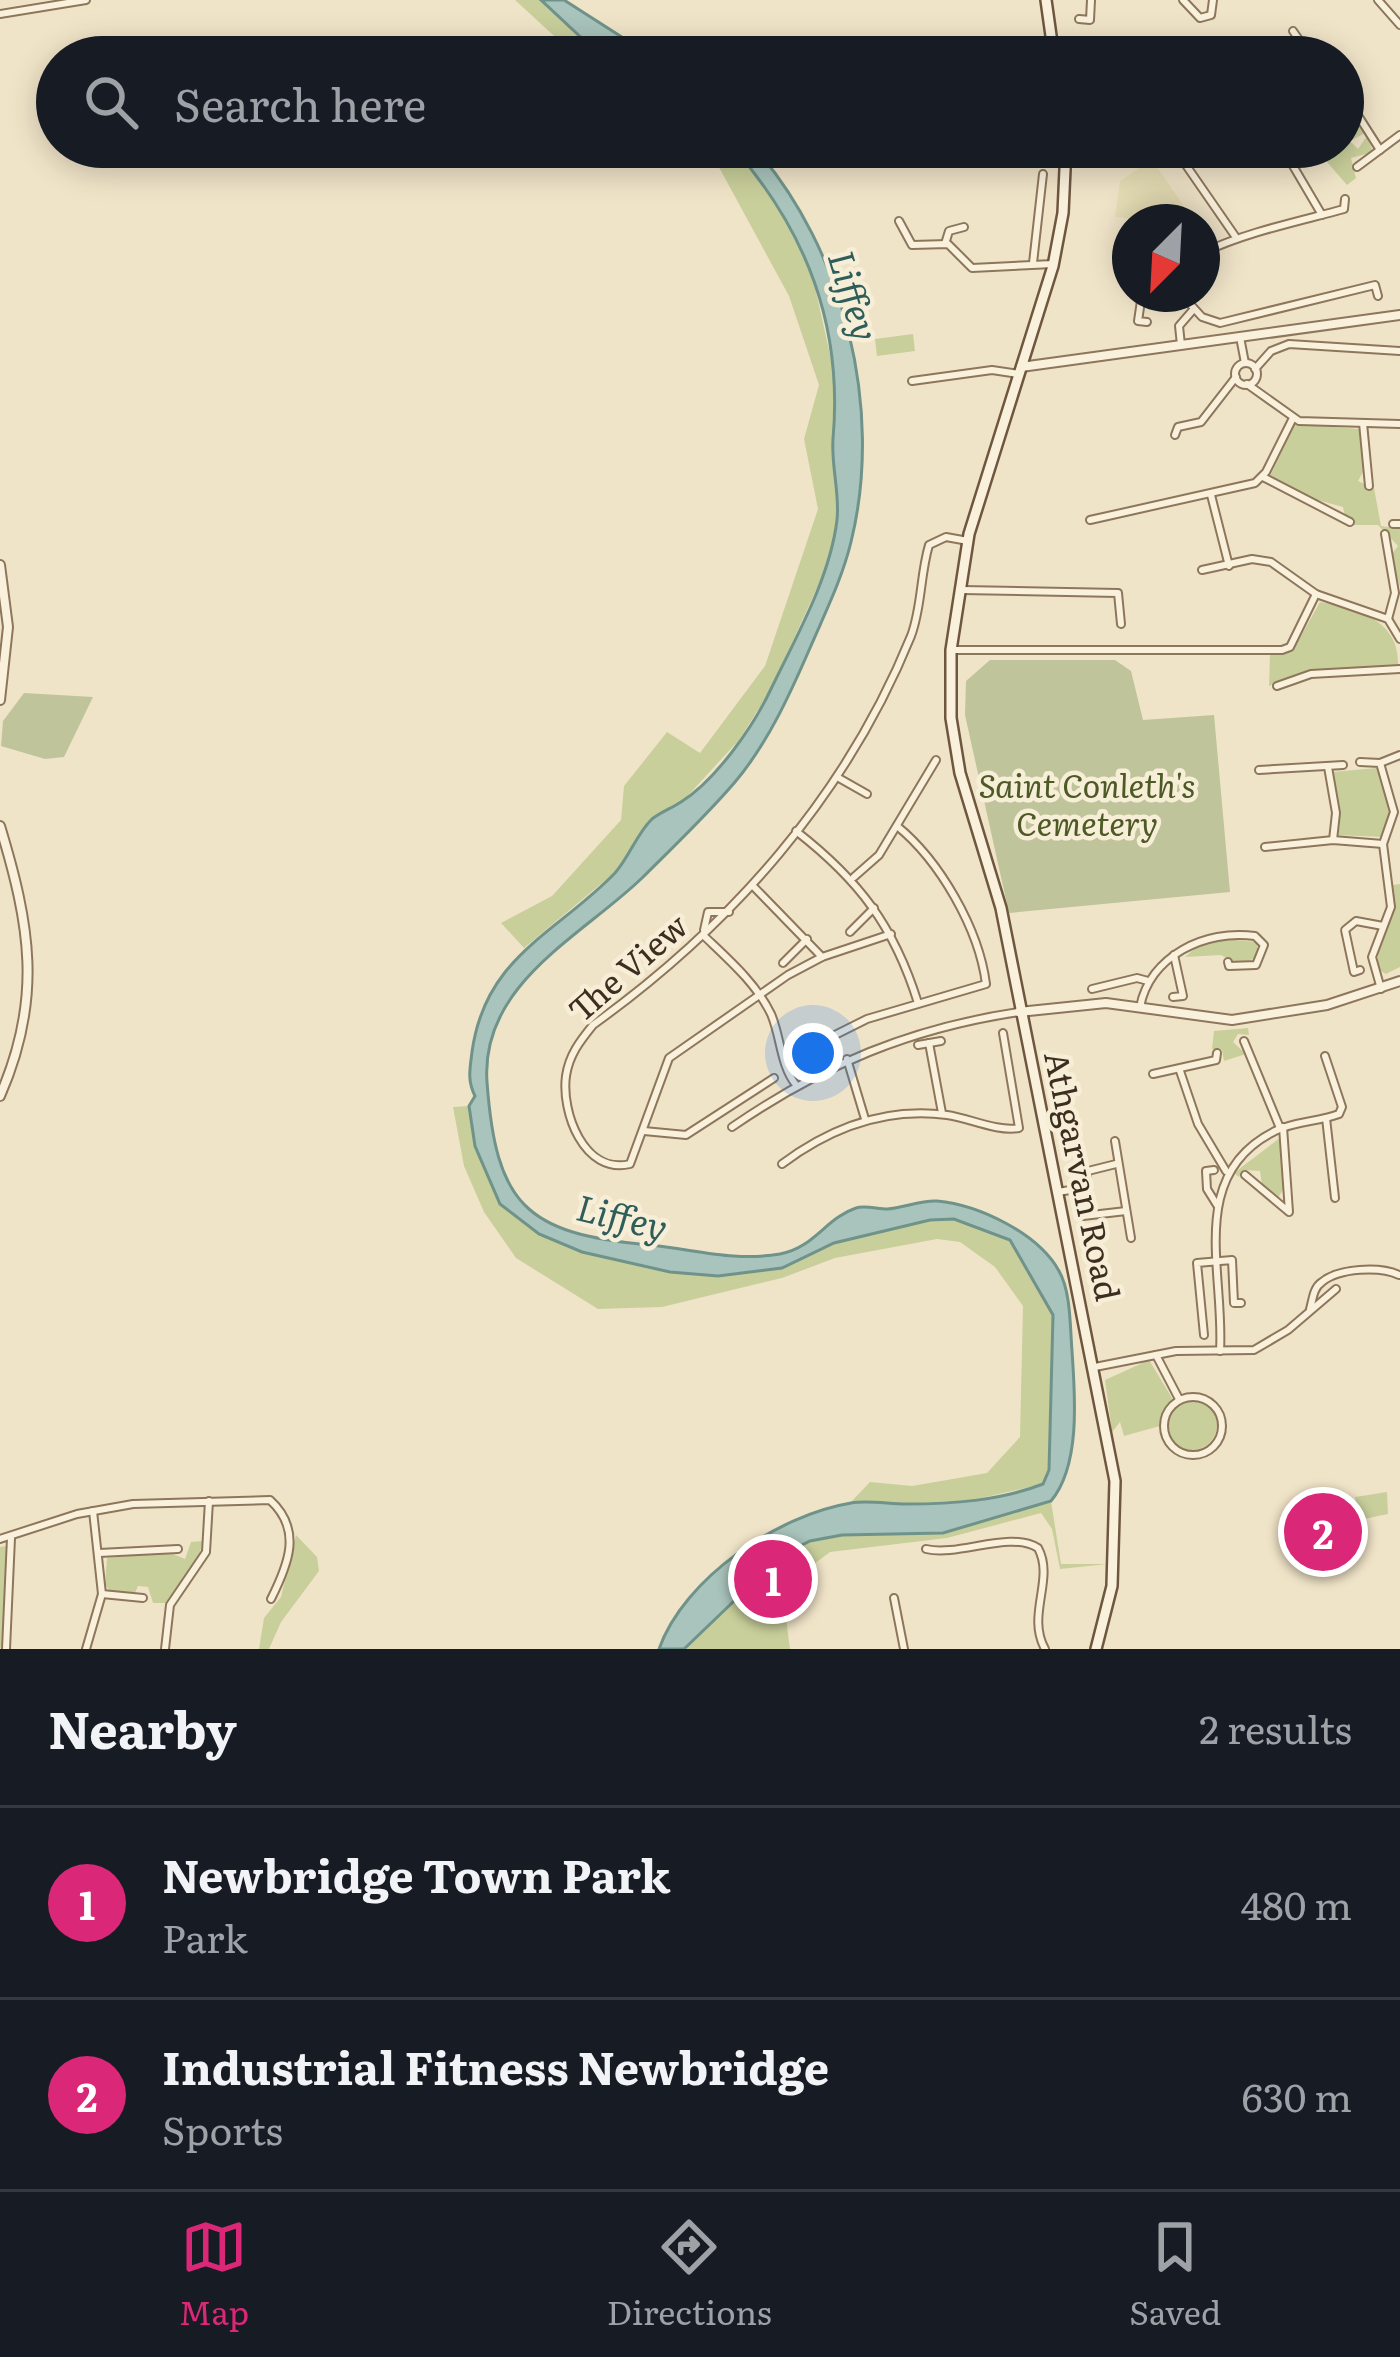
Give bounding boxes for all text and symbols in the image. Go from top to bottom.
search box [36,36,1364,168]
icon: search [78,69,144,135]
text: Search here [174,69,426,136]
north arrow [1112,204,1220,312]
water label: Liffey [817,244,894,347]
park label: Saint Conleth's Cemetery [979,759,1195,846]
street label: The View [556,900,697,1032]
your location [783,1023,843,1083]
street label: Athgarvan Road [1034,1046,1135,1305]
water label: Liffey [572,1179,674,1252]
pin: 2 [1284,1487,1362,1577]
pin: 1 [734,1534,812,1624]
text: Nearby [48,1689,237,1765]
text: 2 results [1199,1698,1352,1756]
text: Newbridge Town Park [162,1840,670,1907]
text: 1 [79,1874,95,1932]
text: 480 m [1241,1874,1352,1932]
text: Park [162,1907,248,1965]
text: Industrial Fitness Newbridge [162,2032,829,2099]
text: 2 [77,2066,97,2124]
text: 630 m [1242,2066,1352,2124]
text: Sports [162,2099,283,2157]
tab: Map [179,2214,249,2335]
tab: Directions [607,2214,772,2335]
tab: Saved [1129,2214,1221,2335]

